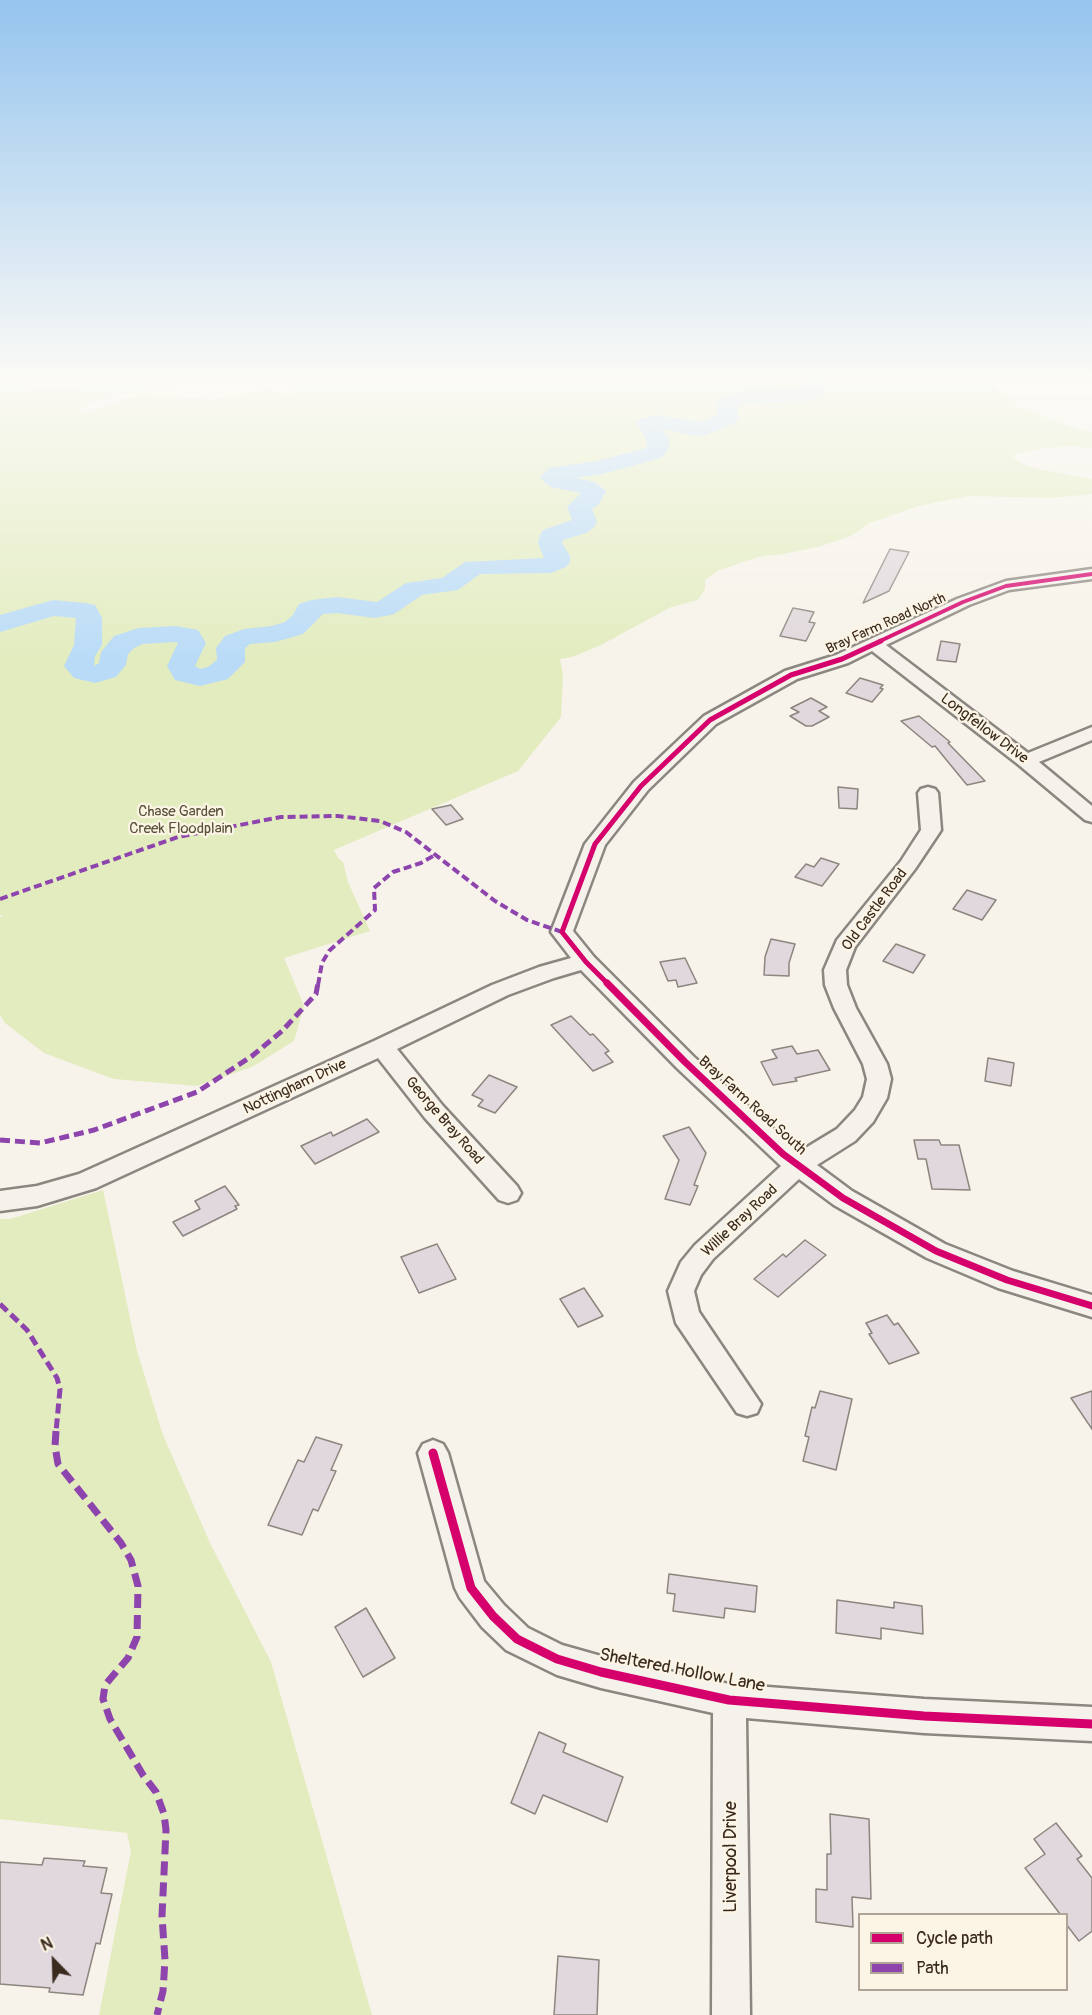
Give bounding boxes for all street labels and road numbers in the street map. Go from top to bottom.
street label: Bray Farm Road North [824,590,948,658]
street label: Longfellow Drive [936,690,1032,768]
street label: Old Castle Road [838,865,912,955]
street label: Bray Farm Road South [694,1053,810,1159]
street label: Nottingham Drive [241,1055,349,1119]
street label: George Bray Road [401,1073,487,1169]
street label: Willie Bray Road [698,1181,782,1261]
street label: Sheltered Hollow Lane [597,1644,767,1698]
street label: Liverpool Drive [720,1801,742,1913]

